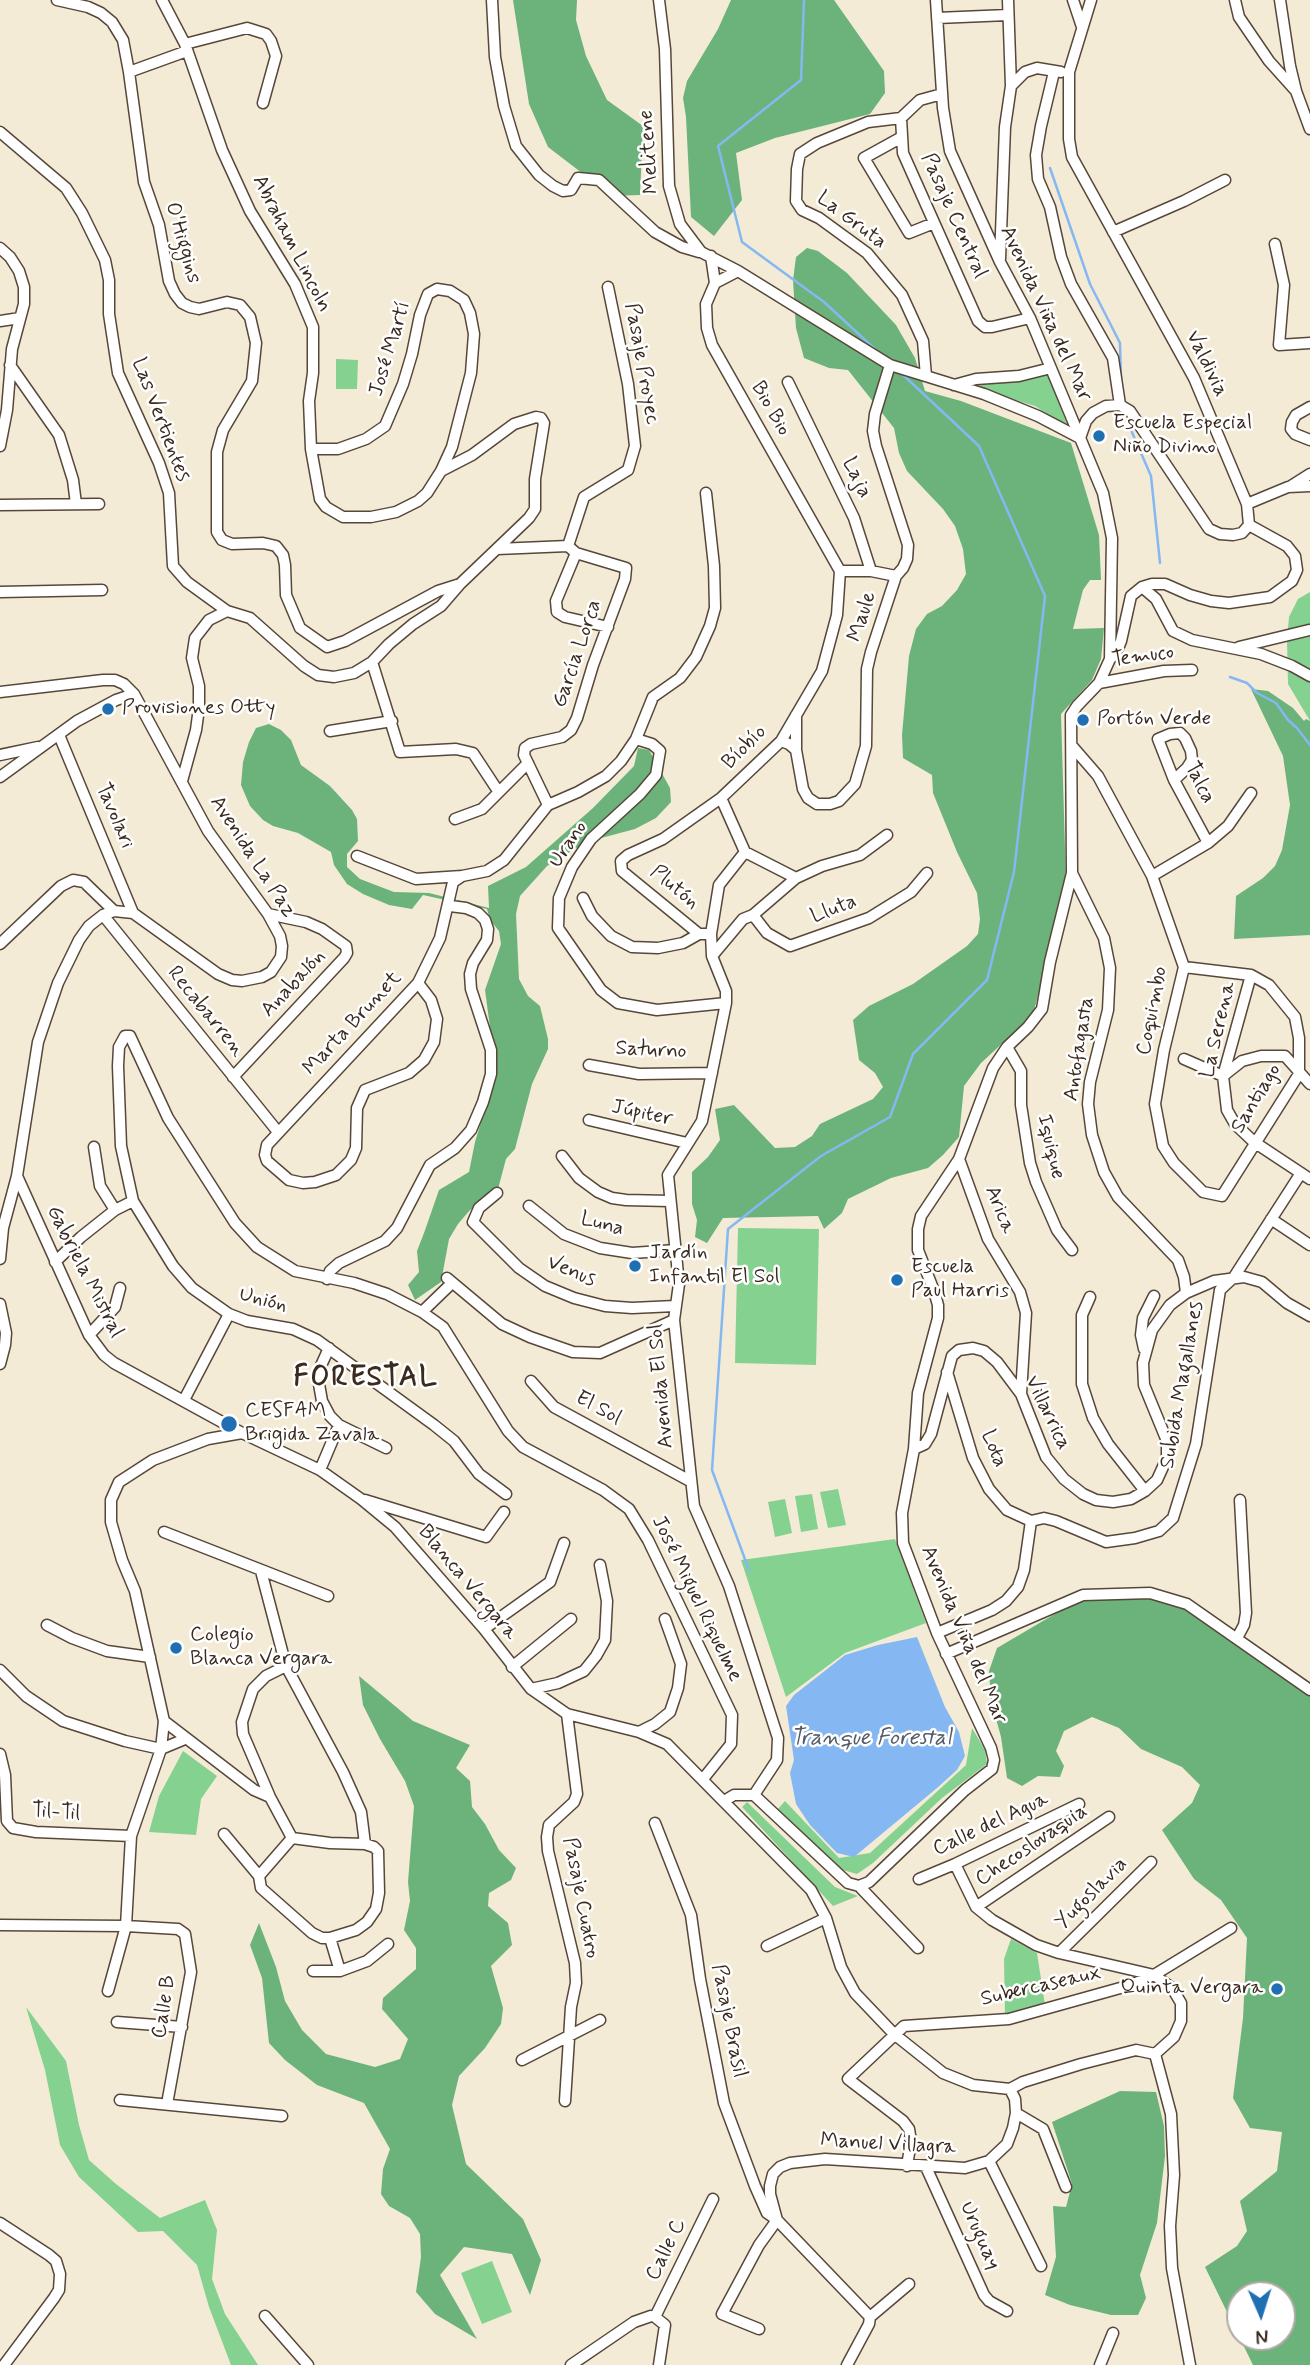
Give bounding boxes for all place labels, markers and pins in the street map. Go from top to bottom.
place label: Escuela Especial Niño Divino [1113,411,1252,461]
marker: Escuela Especial Niño Divino [1091,428,1107,444]
place label: Provisiones Otty [122,696,276,722]
marker: Provisiones Otty [100,701,116,717]
place label: Portón Verde [1097,707,1211,733]
marker: Portón Verde [1075,712,1091,728]
place label: Jardín Infantil El Sol [649,1241,780,1291]
place label: Escuela Paul Harris [911,1255,1009,1305]
marker: Jardín Infantil El Sol [627,1258,643,1274]
marker: Escuela Paul Harris [889,1272,905,1288]
place label: CESFAM Brigida Zavala [245,1399,379,1449]
marker: CESFAM Brigida Zavala [219,1414,239,1434]
place label: Colegio Blanca Vergara [190,1623,332,1673]
marker: Colegio Blanca Vergara [168,1640,184,1656]
place label: Quinta Vergara [1120,1976,1263,2002]
marker: Quinta Vergara [1269,1981,1285,1997]

